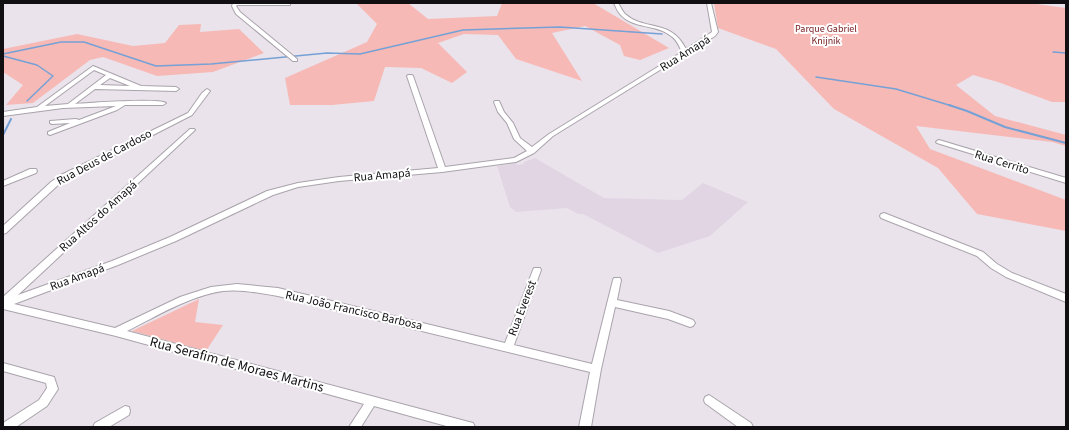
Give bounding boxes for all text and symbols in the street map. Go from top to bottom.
park label: Parque Gabriel Knijnik [795,22,857,48]
street label: Rua Amapá [657,31,714,76]
street label: Rua Deus de Cardoso [54,125,155,190]
street label: Rua Cerrito [972,146,1031,179]
street label: Rua Amapá [353,165,411,186]
street label: Rua Altos do Amapá [56,177,141,256]
street label: Rua Amapá [48,260,107,295]
street label: Rua Everest [504,278,541,338]
street label: Rua João Francisco Barbosa [284,286,424,335]
street label: Rua Serafim de Moraes Martins [147,332,326,398]

